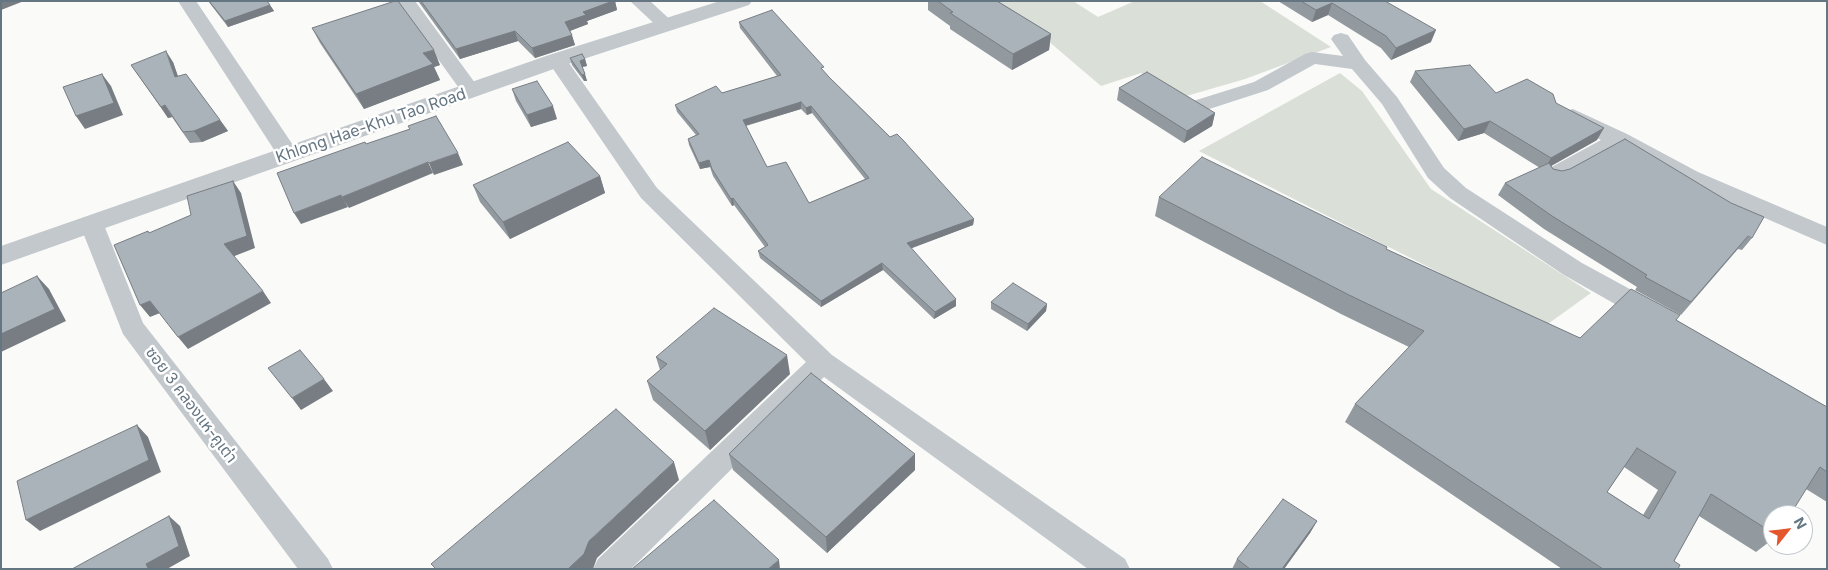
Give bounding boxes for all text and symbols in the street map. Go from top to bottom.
street label: Khlong Hae-Khu Tao Road [273,84,469,168]
street label: ซอย 3 คลองแห-คูเต่า [141,343,241,467]
north arrow [1763,505,1813,555]
text: N [1791,514,1811,532]

